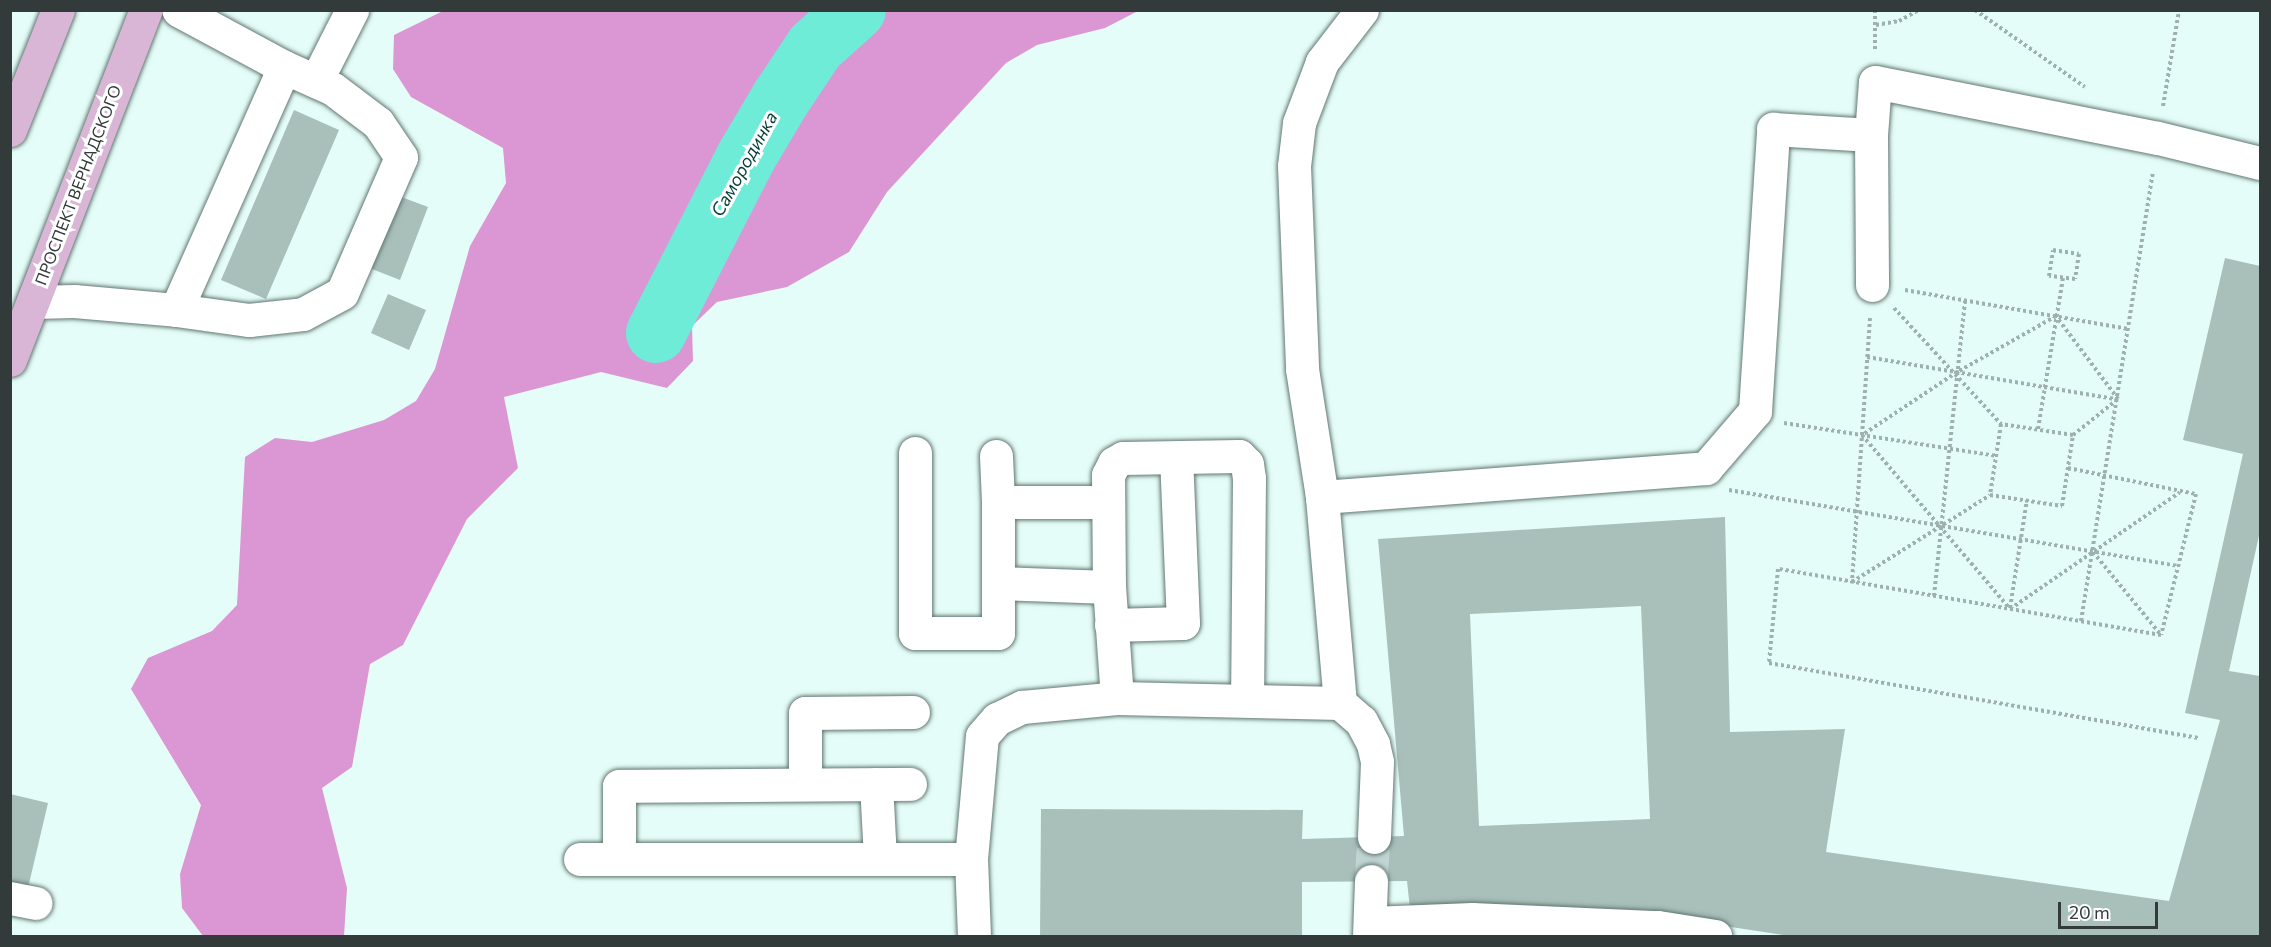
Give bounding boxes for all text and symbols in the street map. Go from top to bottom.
street label: ПРОСПЕКТ ВЕРНАДСКОГО [31,82,125,288]
water label: Самородинка [706,108,782,220]
scale bar [2061,890,2162,928]
text: 20 m [2069,901,2110,923]

